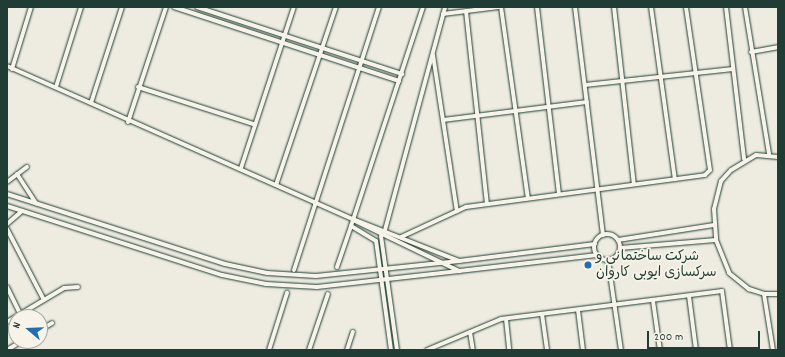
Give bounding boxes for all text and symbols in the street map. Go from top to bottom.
place label: شرکت ساختمانی و سرکسازی ایوبی کاروان [596,249,717,282]
marker: شرکت ساختمانی و سرکسازی ایوبی کاروان [583,260,593,270]
north arrow [8,309,48,349]
text: N [9,320,26,331]
scale bar [649,323,762,349]
text: 200 m [654,329,683,346]

